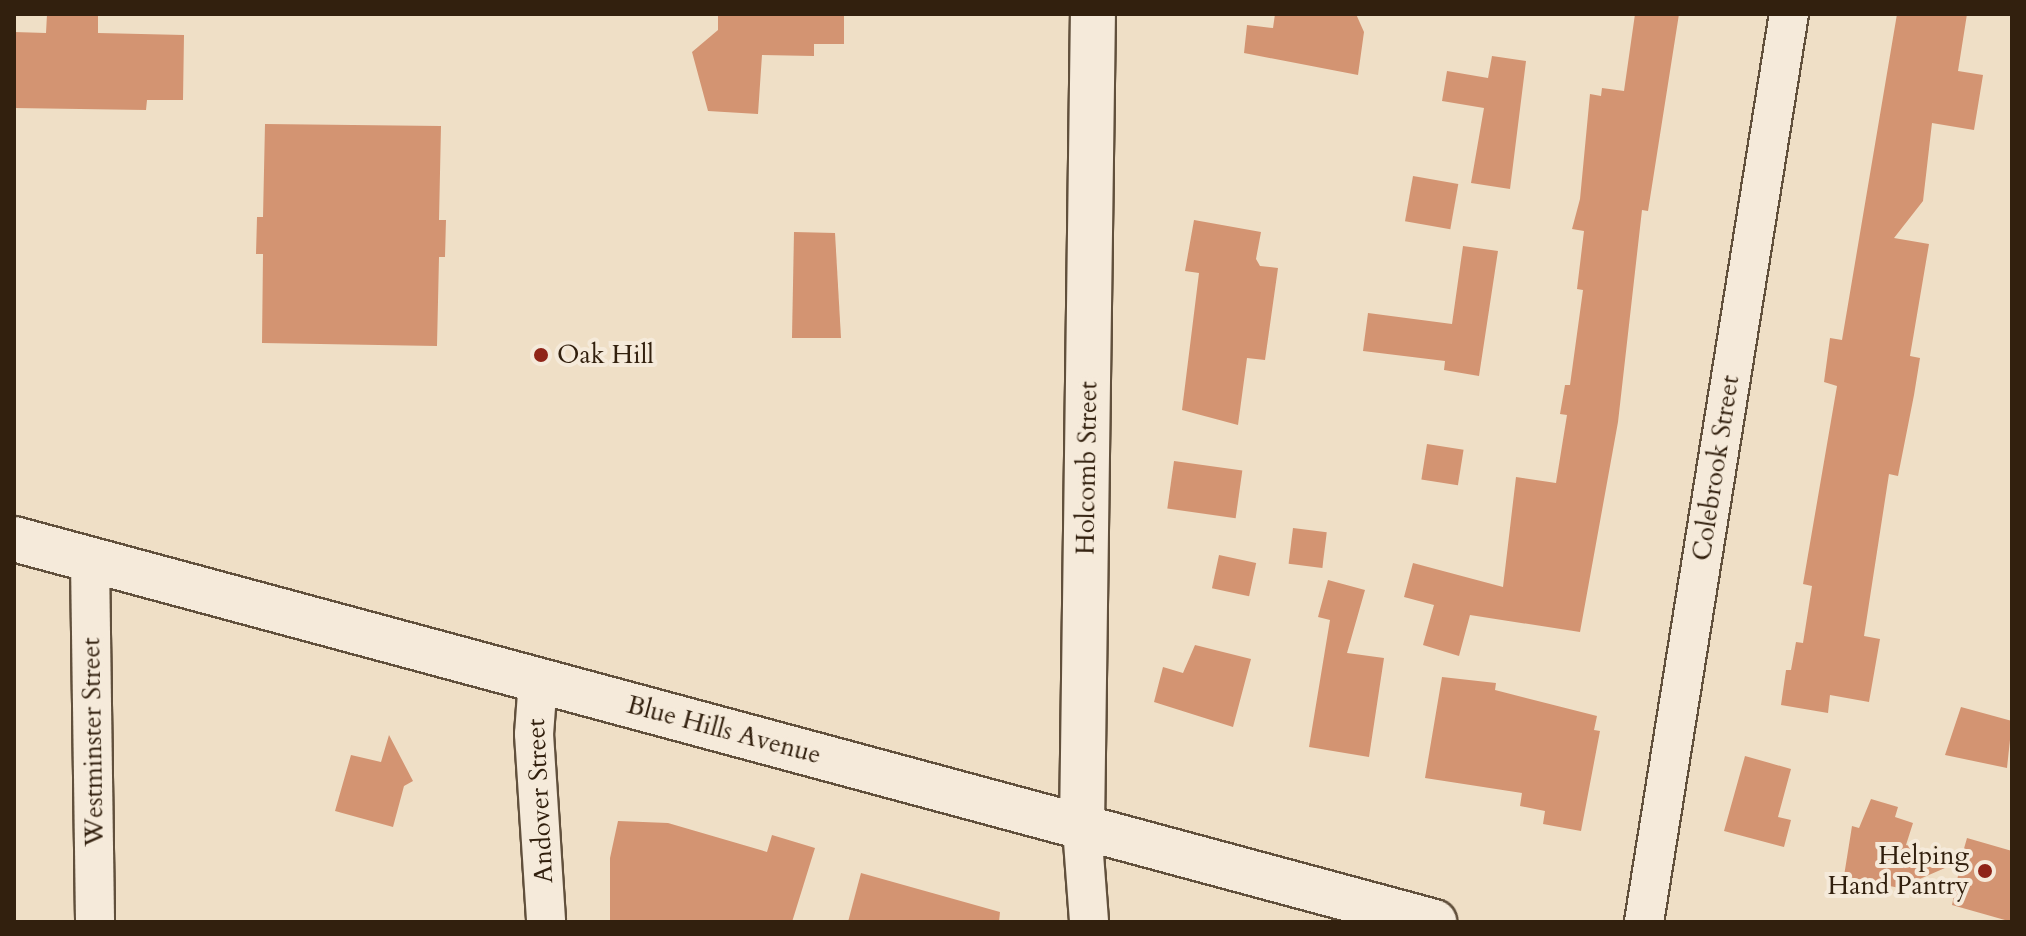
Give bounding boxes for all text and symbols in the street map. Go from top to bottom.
place label: Oak Hill [557,339,654,371]
marker: Oak Hill [532,346,550,364]
street label: Colebrook Street [1686,373,1746,563]
street label: Holcomb Street [1070,381,1104,555]
street label: Westminster Street [76,637,110,847]
street label: Blue Hills Avenue [624,689,824,771]
street label: Andover Street [520,718,560,884]
place label: Helping Hand Pantry [1828,840,1969,902]
marker: Helping Hand Pantry [1976,862,1994,880]

